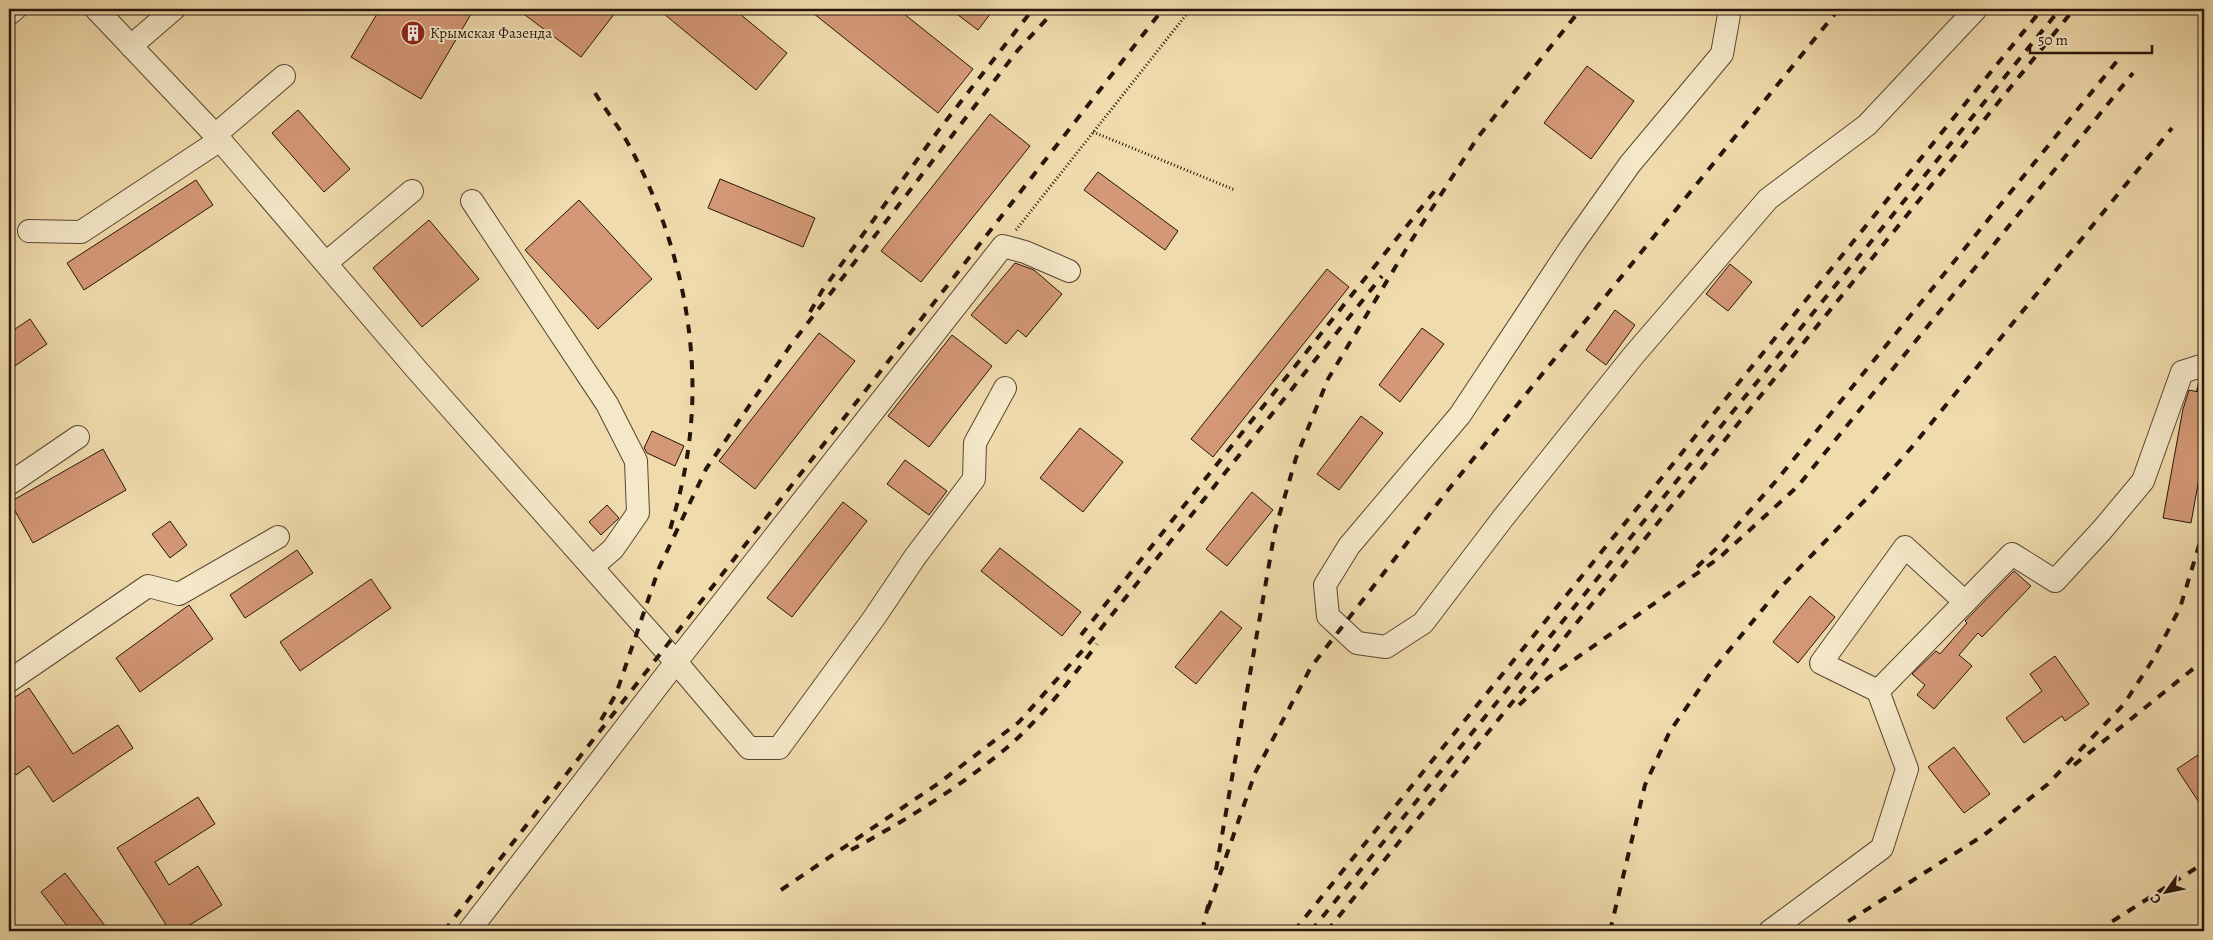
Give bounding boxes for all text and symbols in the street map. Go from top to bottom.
building icon: Крымская Фазенда [400,20,426,46]
scale bar [2030,22,2153,54]
place label: Крымская Фазенда [430,23,552,43]
text: 50 m [2038,30,2068,50]
north arrow [2140,868,2190,918]
text: С [2145,890,2166,908]

